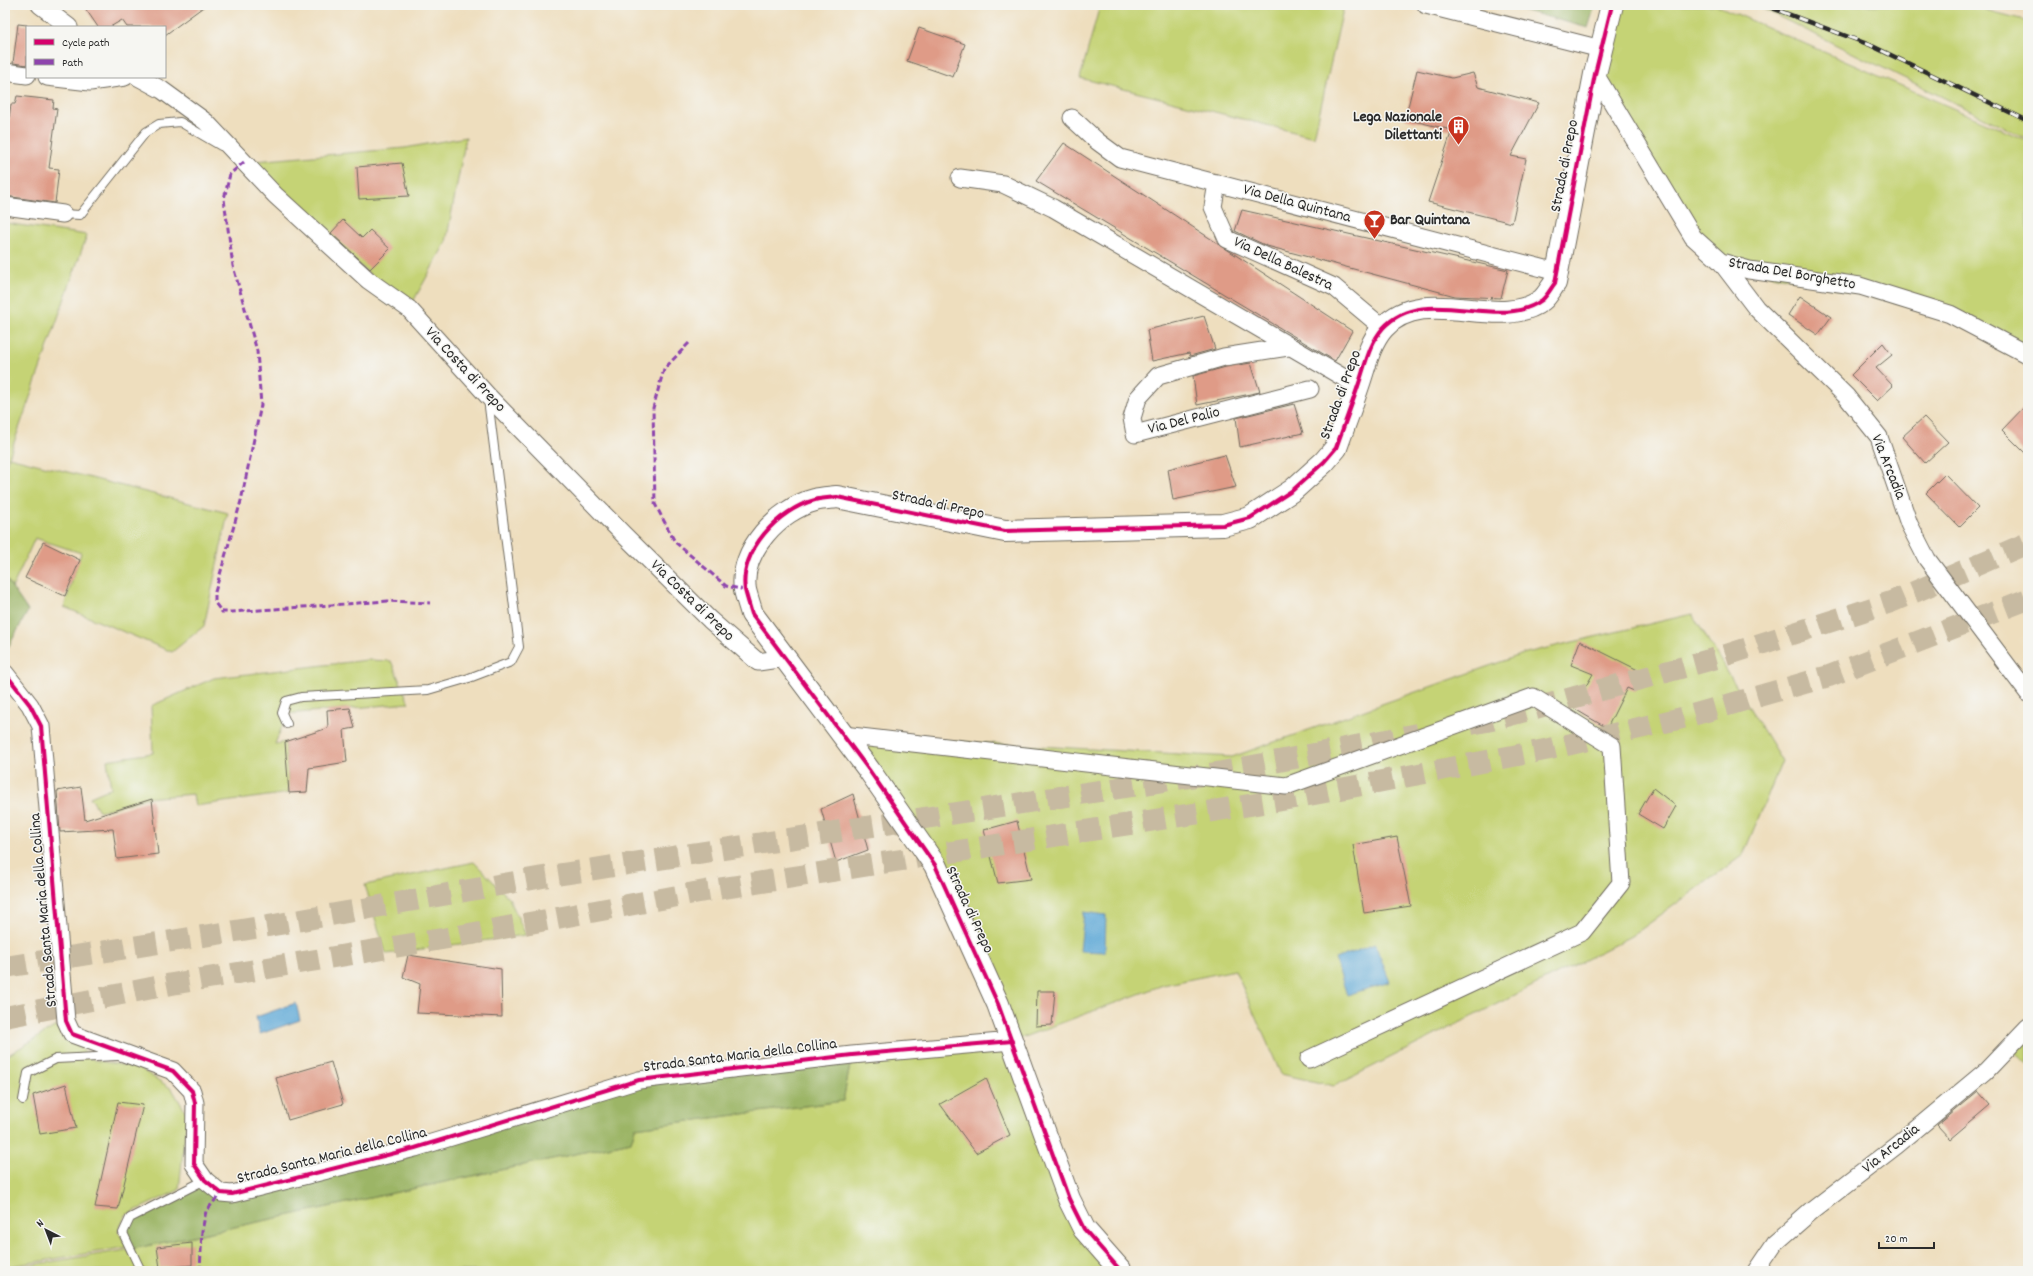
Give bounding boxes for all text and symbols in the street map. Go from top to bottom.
legend [26,26,166,78]
text: Cycle path [62,35,110,52]
text: Path [62,55,83,72]
place label: Lega Nazionale Dilettanti [1353,106,1442,147]
building icon: Lega Nazionale Dilettanti [1445,113,1471,146]
street label: Strada di Prepo [1545,118,1585,214]
street label: Via Della Quintana [1241,179,1354,230]
bar icon: Bar Quintana [1361,207,1387,240]
place label: Bar Quintana [1390,209,1471,232]
street label: Via Della Balestra [1229,231,1337,297]
street label: Strada Del Borghetto [1727,251,1857,297]
street label: Via Costa di Prepo [419,322,511,418]
street label: Strada di Prepo [1314,347,1368,443]
street label: Via Del Palio [1146,401,1222,441]
street label: Via Arcadia [1865,431,1912,503]
street label: Strada di Prepo [890,484,986,526]
street label: Via Costa di Prepo [645,555,739,647]
street label: Strada Santa Maria della Collina [24,811,64,1008]
street label: Strada di Prepo [939,863,999,957]
street label: Strada Santa Maria della Collina [642,1033,839,1079]
street label: Via Arcadia [1857,1118,1925,1179]
street label: Strada Santa Maria della Collina [235,1121,430,1191]
north arrow [26,1210,66,1250]
text: N [33,1216,48,1232]
scale bar [1879,1224,1934,1250]
text: 20 m [1885,1231,1908,1248]

